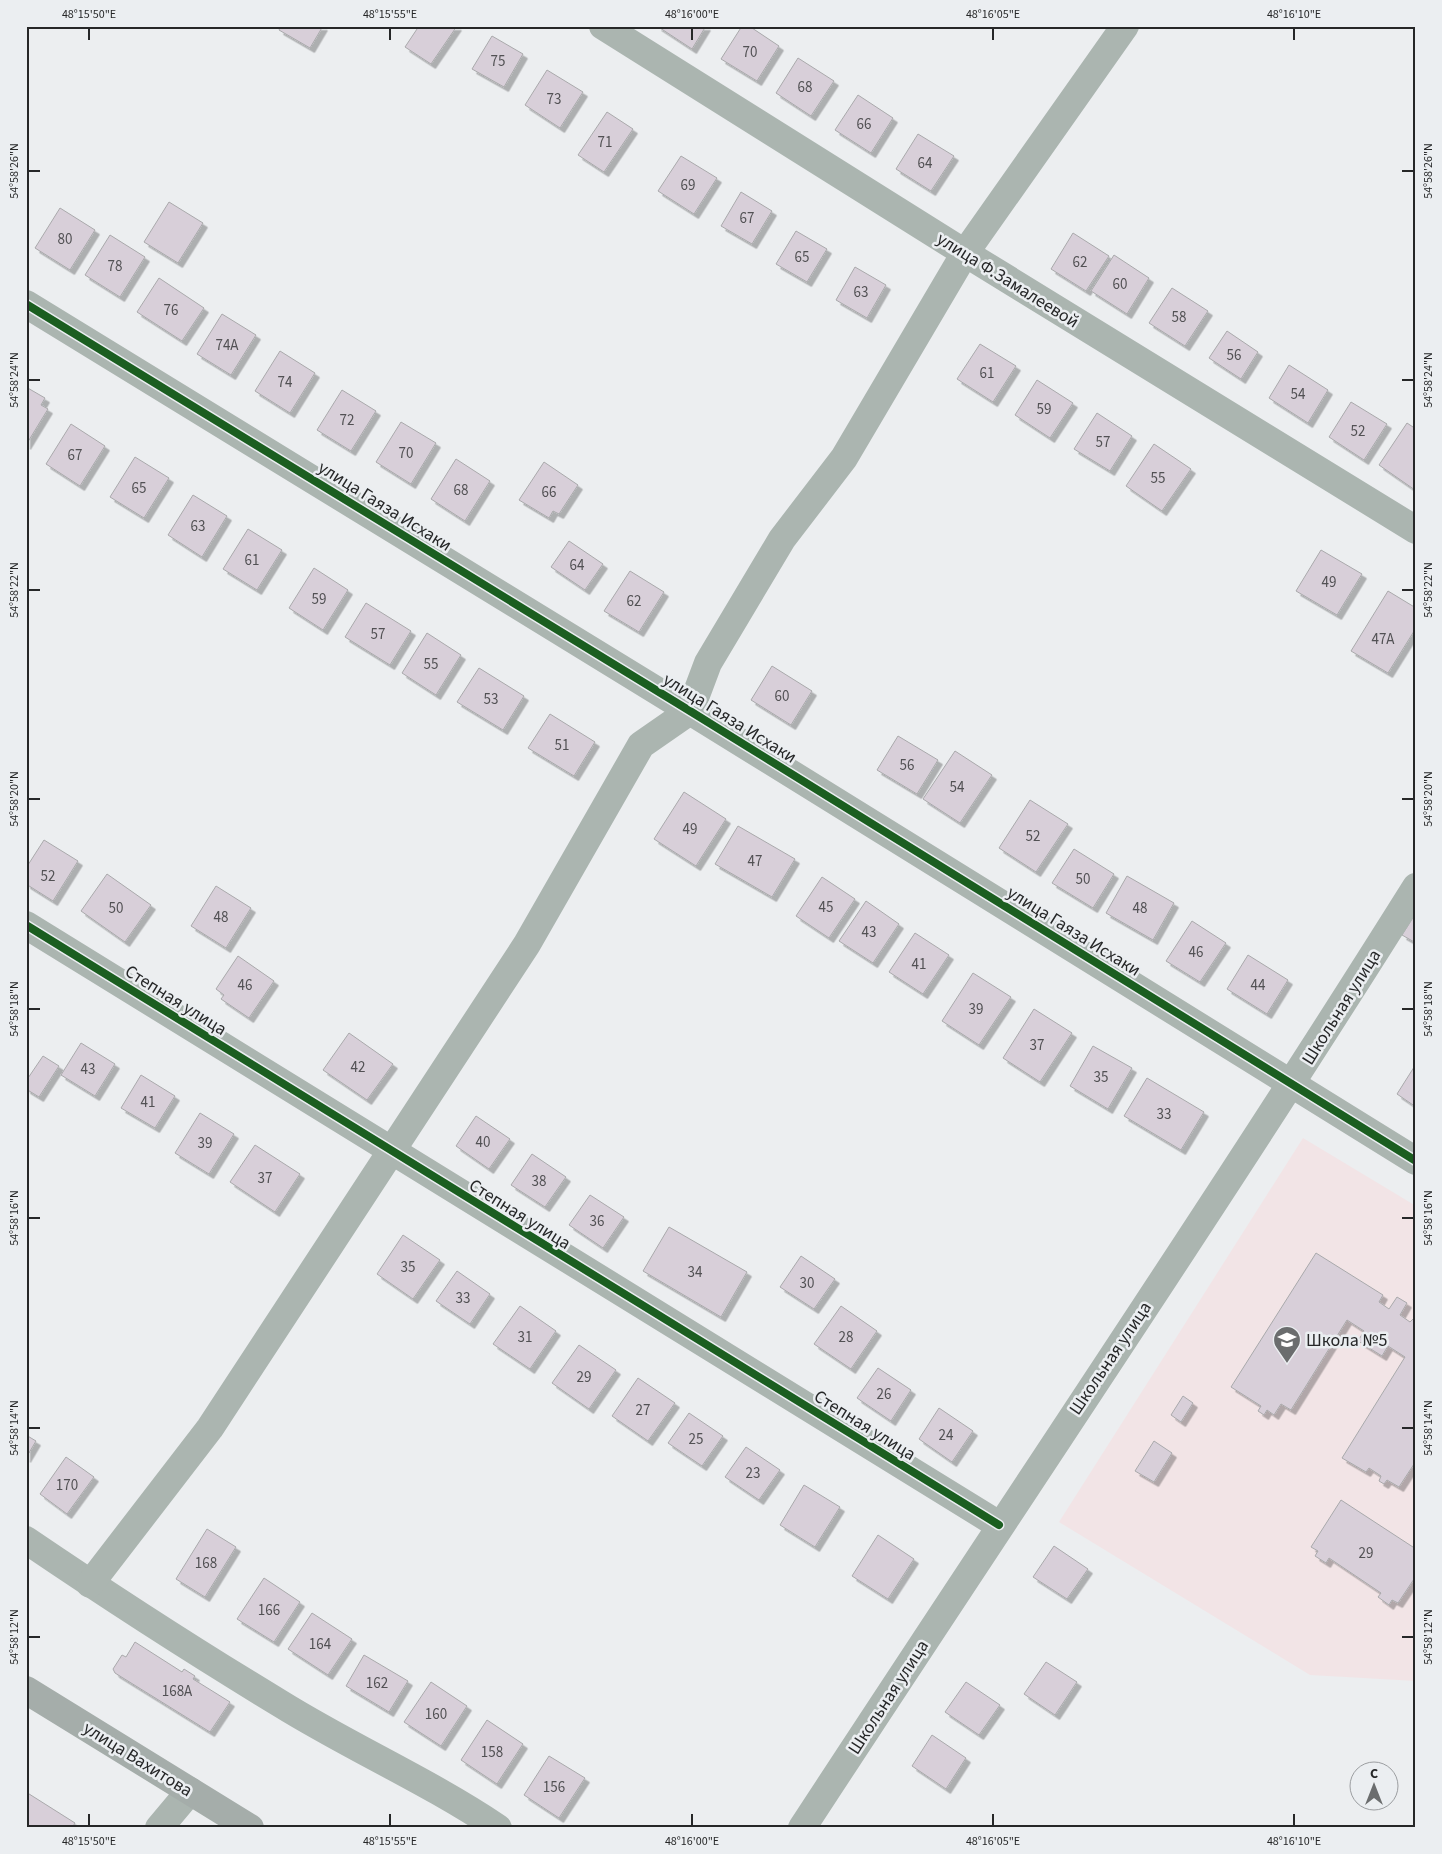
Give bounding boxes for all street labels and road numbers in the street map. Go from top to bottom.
street label: улица Ф.Замалеевой [932,226,1084,334]
street label: улица Гаяза Исхаки [313,455,456,558]
street label: улица Гаяза Исхаки [658,667,801,770]
street label: улица Гаяза Исхаки [1002,880,1145,983]
street label: Школьная улица [1296,945,1387,1070]
street label: Степная улица [120,959,232,1042]
street label: Степная улица [464,1173,576,1256]
street label: Школьная улица [1063,1297,1158,1420]
street label: Степная улица [809,1384,921,1467]
street label: Школьная улица [842,1635,935,1759]
street label: улица Вахитова [78,1716,197,1803]

